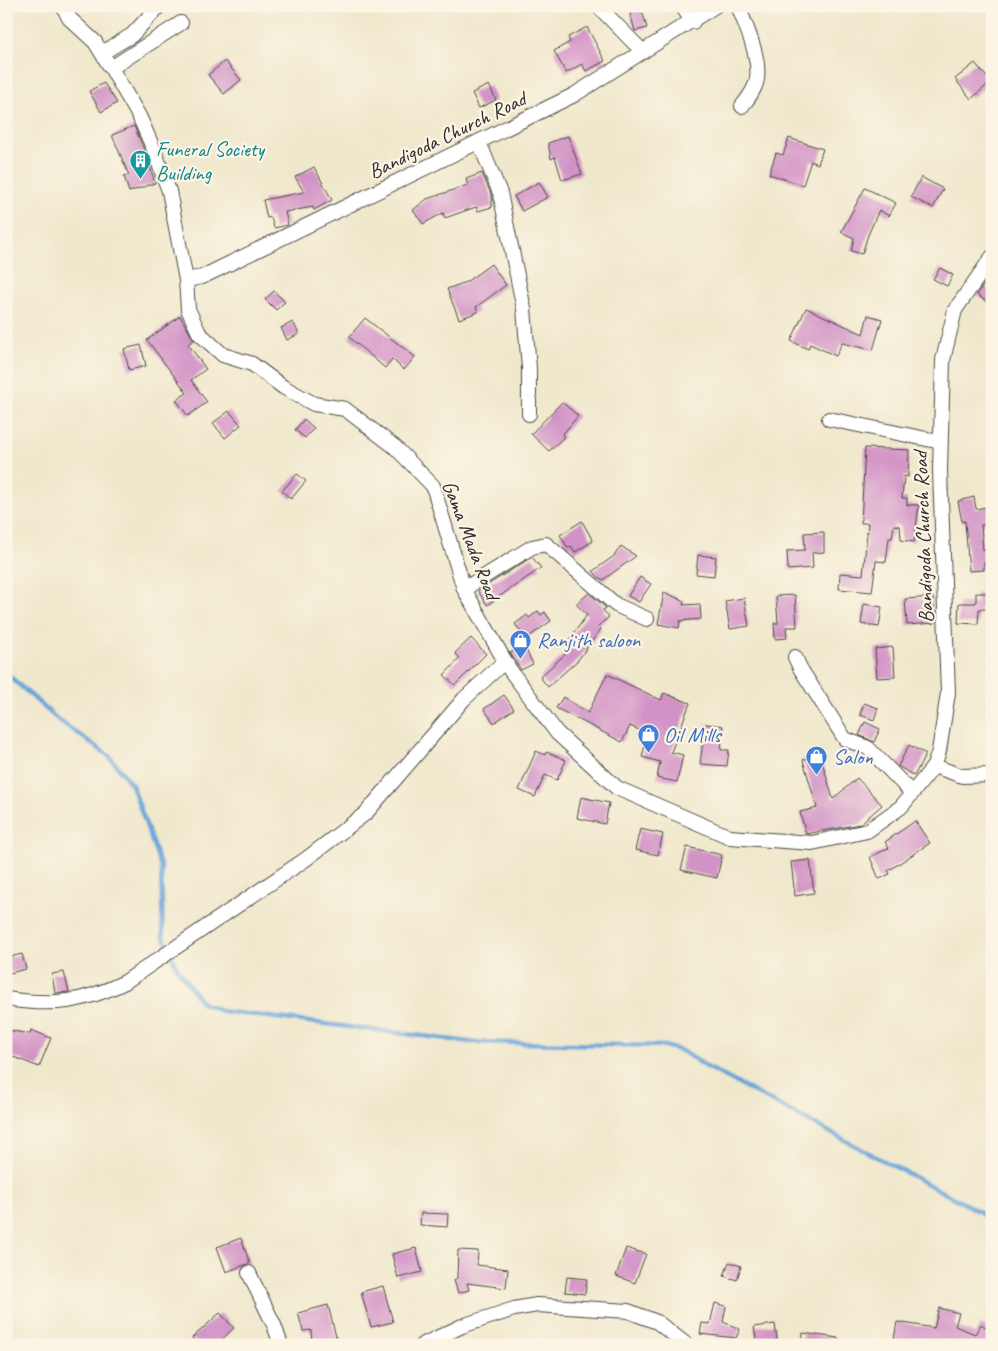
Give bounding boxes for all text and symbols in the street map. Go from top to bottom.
street label: Bandigoda Church Road [364,84,532,184]
place label: Funeral Society Building [156,136,266,186]
building icon: Funeral Society Building [128,149,152,180]
street label: Bandigoda Church Road [907,448,939,623]
street label: Gama Mada Road [436,477,507,606]
place label: Ranjith saloon [537,627,641,653]
shop icon: Ranjith saloon [509,628,533,659]
place label: Oil Mills [664,722,723,748]
shop icon: Oil Mills [636,723,660,754]
place label: Salon [833,744,873,770]
shop icon: Salon [805,745,829,776]

